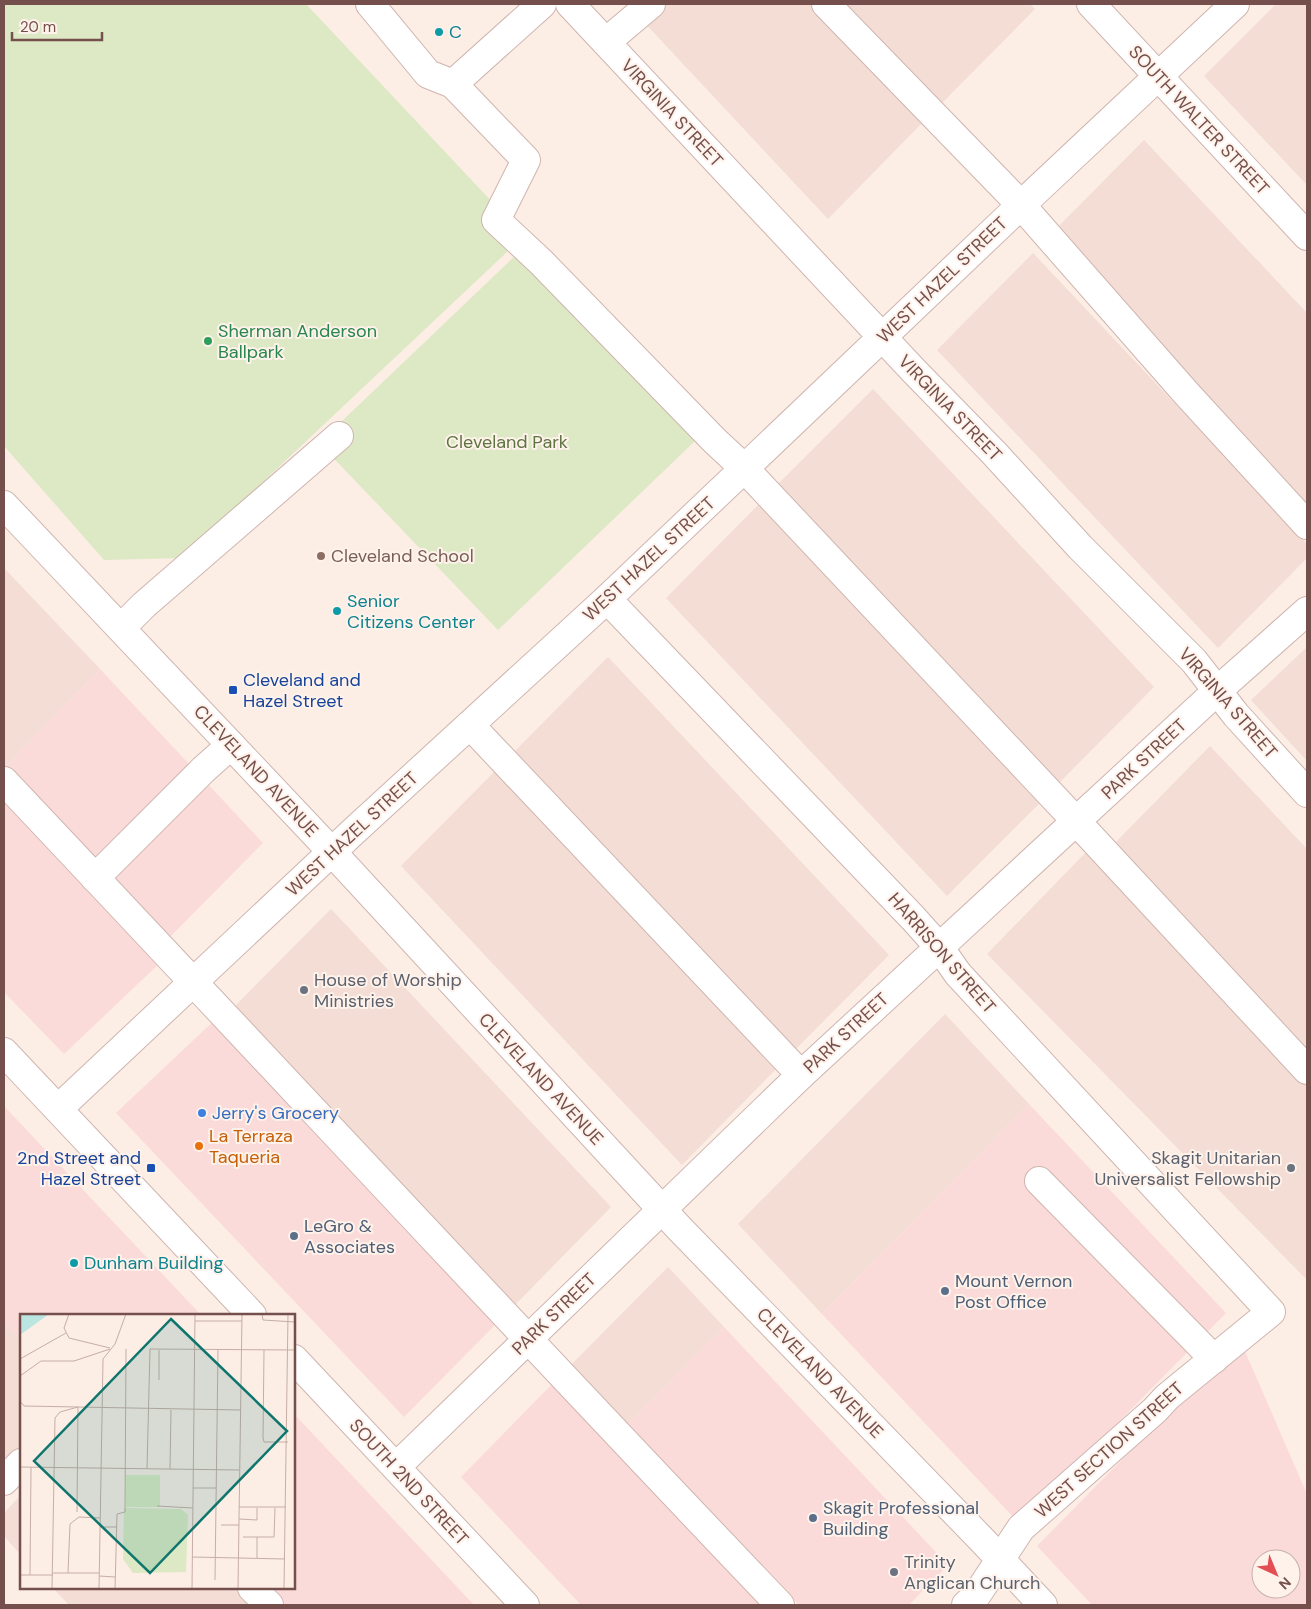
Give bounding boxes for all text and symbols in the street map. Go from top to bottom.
scale bar [12,10,102,42]
text: 20 m [20,17,56,37]
place label: C [449,20,462,44]
marker: C [433,26,445,38]
street label: SOUTH WALTER STREET [1123,40,1275,200]
street label: VIRGINIA STREET [616,54,728,172]
street label: WEST HAZEL STREET [872,211,1012,349]
place label: Sherman Anderson Ballpark [218,319,377,364]
marker: Sherman Anderson Ballpark [202,335,214,347]
street label: VIRGINIA STREET [893,349,1007,467]
park label: Cleveland Park [446,430,568,454]
street label: WEST HAZEL STREET [578,491,720,627]
place label: Cleveland School [331,544,474,568]
marker: Cleveland School [315,550,327,562]
place label: Senior Citizens Center [347,589,476,634]
marker: Senior Citizens Center [331,605,343,617]
street label: VIRGINIA STREET [1173,642,1283,764]
place label: Cleveland and Hazel Street [243,668,361,713]
marker: Cleveland and Hazel Street [227,684,239,696]
street label: CLEVELAND AVENUE [188,700,324,842]
street label: PARK STREET [1096,713,1192,805]
street label: WEST HAZEL STREET [281,766,423,902]
street label: HARRISON STREET [883,887,1001,1019]
place label: House of Worship Ministries [314,968,462,1013]
marker: House of Worship Ministries [298,984,310,996]
street label: PARK STREET [798,987,894,1079]
street label: CLEVELAND AVENUE [473,1008,609,1150]
place label: Jerry's Grocery [212,1101,339,1125]
marker: Jerry's Grocery [196,1107,208,1119]
place label: La Terraza Taqueria [209,1124,293,1169]
marker: La Terraza Taqueria [193,1140,205,1152]
place label: 2nd Street and Hazel Street [17,1146,141,1191]
place label: Skagit Unitarian Universalist Fellowship [1094,1146,1281,1191]
marker: 2nd Street and Hazel Street [145,1162,157,1174]
marker: Skagit Unitarian Universalist Fellowship [1285,1162,1297,1174]
place label: LeGro & Associates [304,1214,395,1259]
marker: LeGro & Associates [288,1230,300,1242]
place label: Dunham Building [84,1251,223,1275]
marker: Dunham Building [68,1257,80,1269]
street label: PARK STREET [507,1268,601,1360]
place label: Mount Vernon Post Office [955,1269,1072,1314]
marker: Mount Vernon Post Office [939,1285,951,1297]
street label: CLEVELAND AVENUE [751,1303,889,1443]
inset map [20,1314,295,1589]
street label: WEST SECTION STREET [1029,1377,1189,1523]
street label: SOUTH 2ND STREET [344,1414,474,1550]
place label: Skagit Professional Building [823,1496,979,1541]
marker: Skagit Professional Building [807,1512,819,1524]
north arrow [1251,1549,1301,1599]
place label: Trinity Anglican Church [904,1550,1040,1595]
marker: Trinity Anglican Church [888,1566,900,1578]
text: N [1275,1573,1295,1593]

